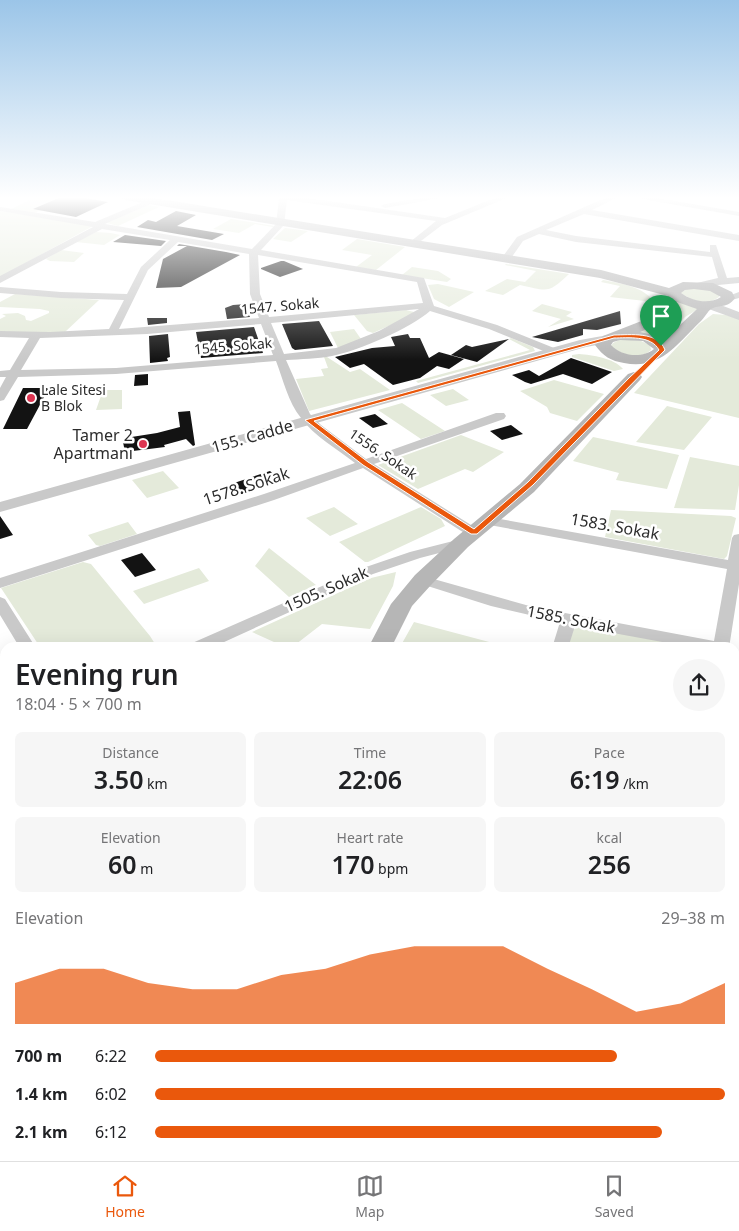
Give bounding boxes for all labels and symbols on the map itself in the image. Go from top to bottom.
street label: 1547. Sokak [240,293,320,318]
pin [640,295,682,346]
street label: 1545. Sokak [193,333,273,358]
place label: Lale Sitesi B Blok [41,380,106,415]
marker: Lale Sitesi B Blok [25,392,37,404]
street label: 155. Cadde [209,414,295,458]
place label: Tamer 2 Apartmanı [54,424,133,464]
street label: 1556. Sokak [345,424,422,484]
marker: Tamer 2 Apartmanı [137,438,149,450]
street label: 1578. Sokak [200,462,292,510]
street label: 1583. Sokak [569,507,661,545]
street label: 1505. Sokak [281,561,372,617]
street label: 1585. Sokak [525,600,618,638]

